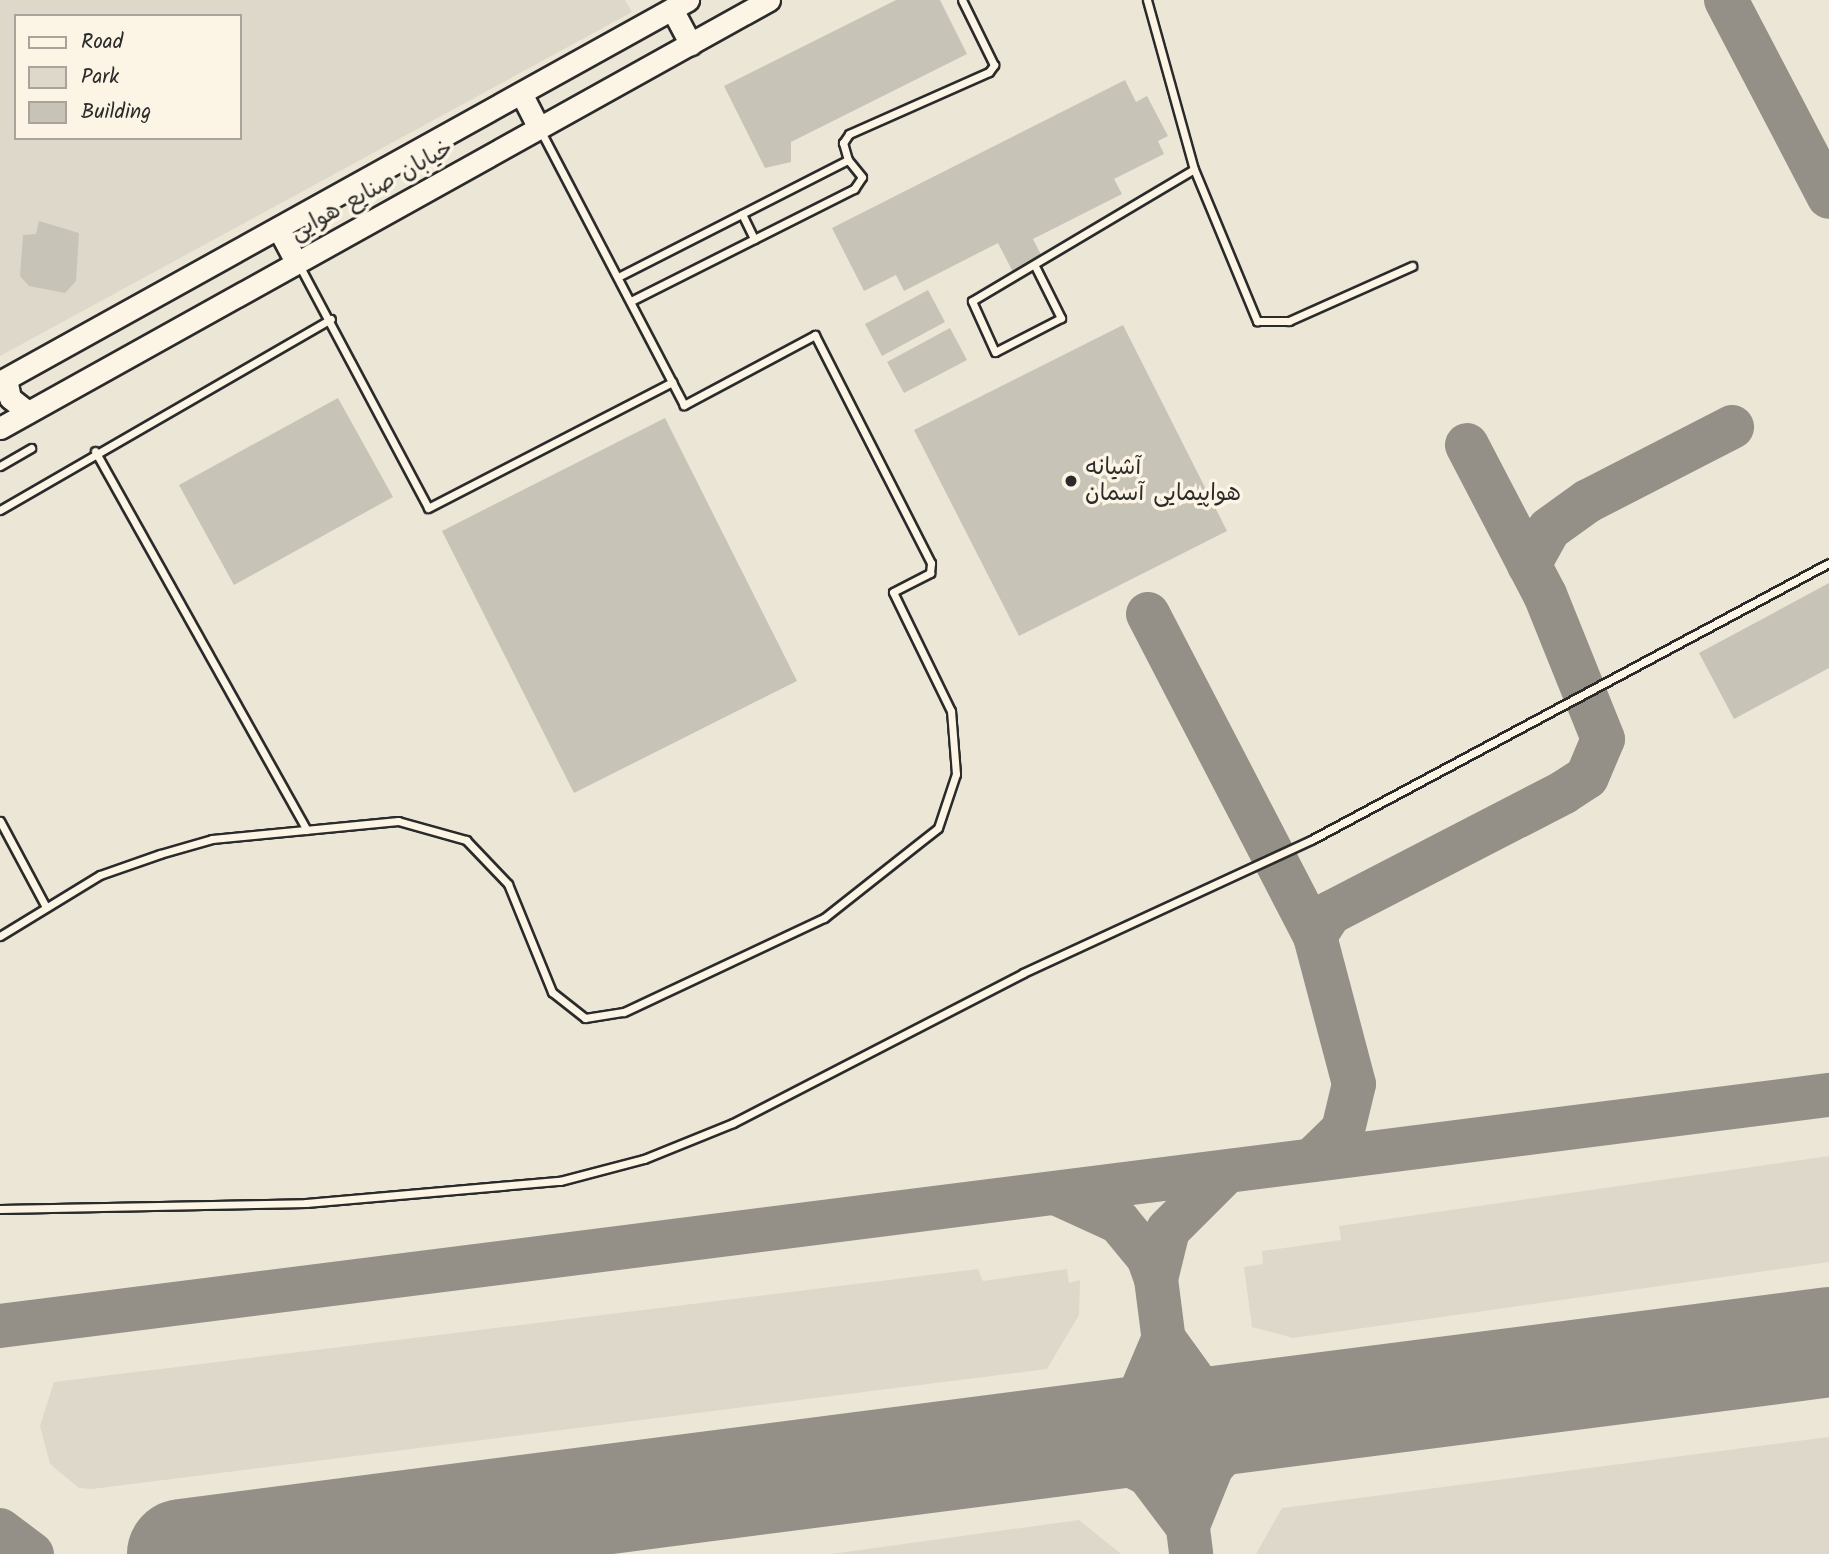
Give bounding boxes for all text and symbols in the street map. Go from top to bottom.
legend [14,14,242,140]
text: Road [81,26,123,59]
text: Park [81,61,119,94]
text: Building [81,96,151,129]
street label: خیابان صنایع هوایی [286,135,458,247]
place label: آشیانه هواپیمایی آسمان [1085,454,1241,508]
marker: آشیانه هواپیمایی آسمان [1063,473,1079,489]

